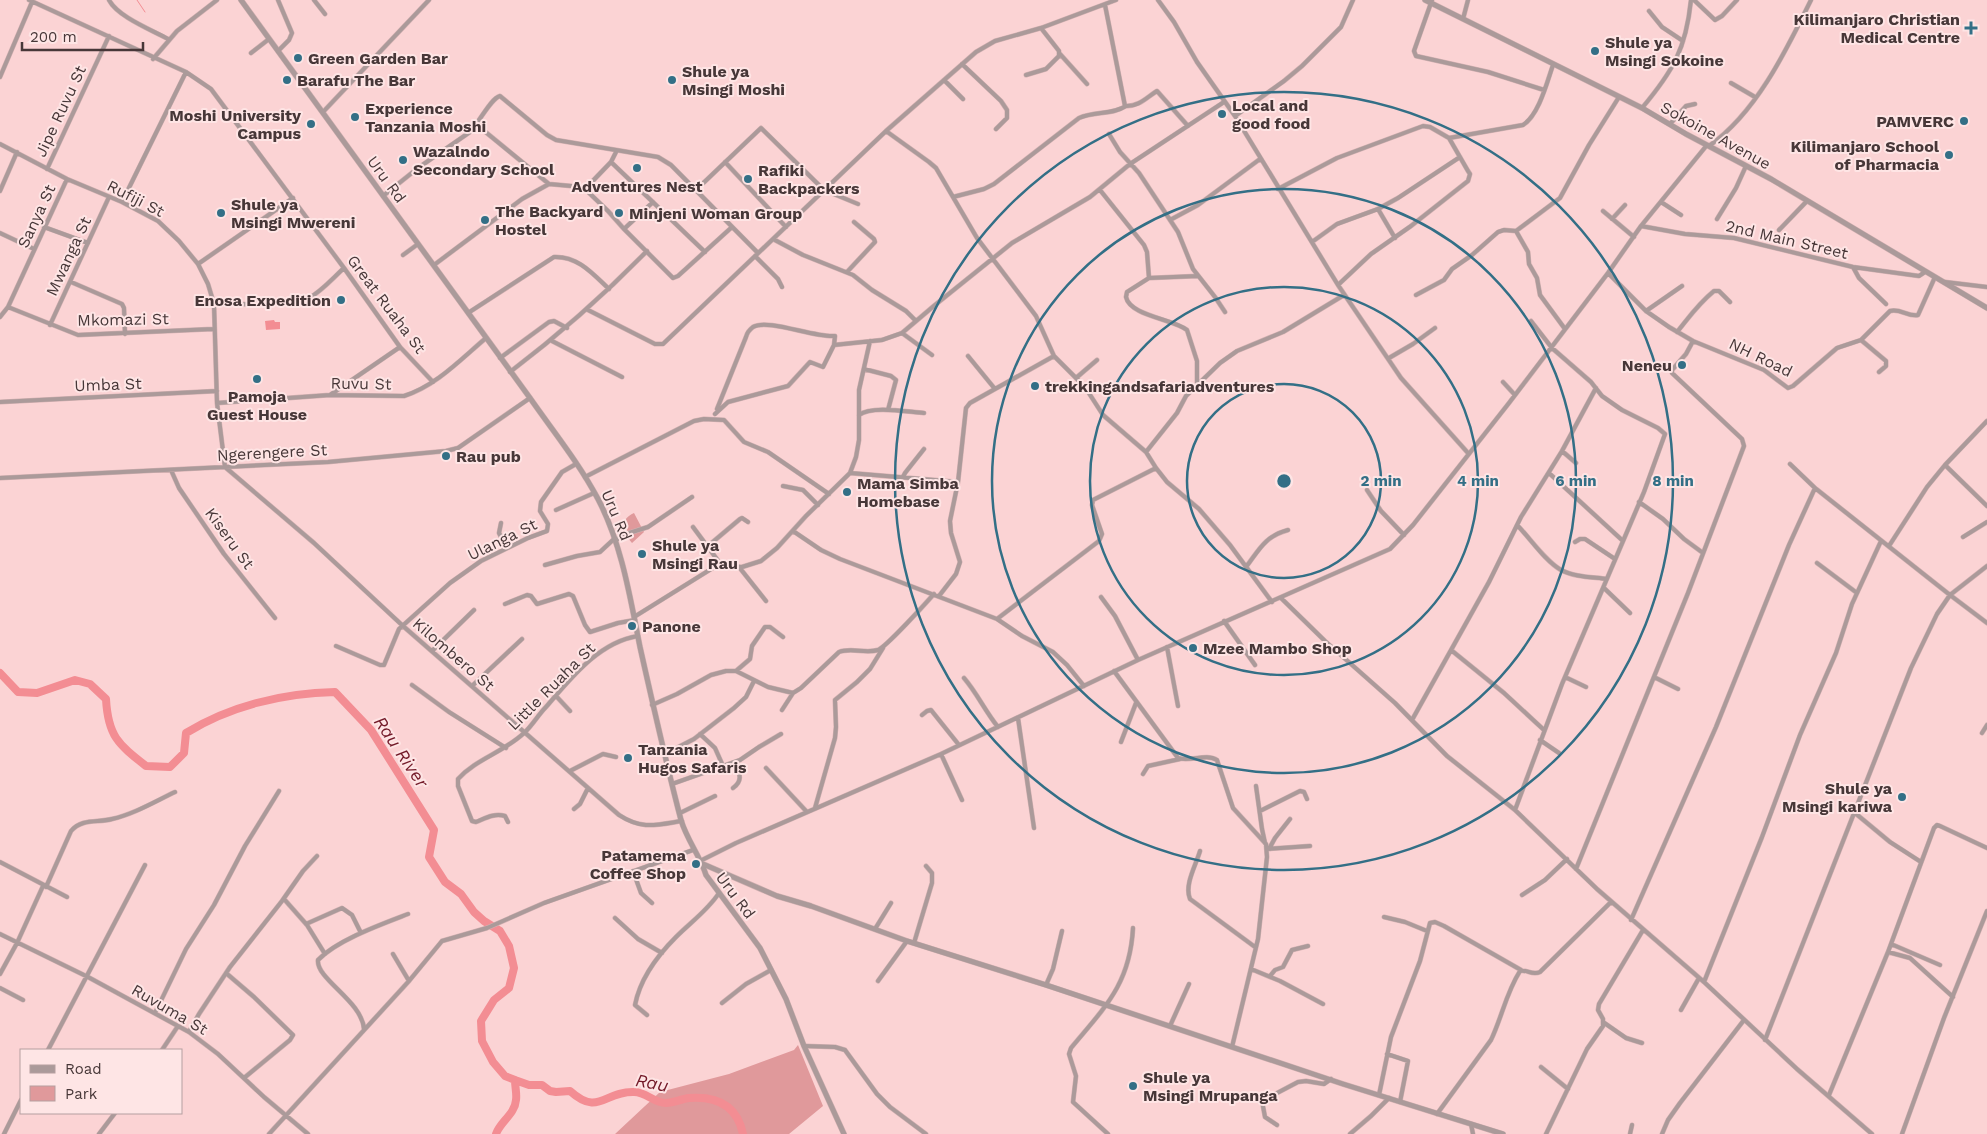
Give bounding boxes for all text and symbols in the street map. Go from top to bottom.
place label: Kilimanjaro Christian Medical Centre [1794,10,1960,47]
scale bar [22,20,144,52]
marker: Kilimanjaro Christian Medical Centre [1964,21,1978,35]
text: 200 m [30,28,77,46]
place label: Shule ya Msingi Sokoine [1605,33,1724,70]
marker: Shule ya Msingi Sokoine [1589,45,1601,57]
place label: Green Garden Bar [308,49,448,68]
marker: Green Garden Bar [292,52,304,64]
street label: Jipe Ruvu St [31,62,90,160]
place label: Shule ya Msingi Moshi [682,62,785,99]
place label: Barafu The Bar [297,71,415,90]
marker: Barafu The Bar [281,74,293,86]
marker: Shule ya Msingi Moshi [666,74,678,86]
place label: Local and good food [1232,96,1310,133]
street label: Sokoine Avenue [1657,97,1774,174]
place label: Experience Tanzania Moshi [365,99,486,136]
place label: Moshi University Campus [169,106,302,143]
marker: Local and good food [1216,108,1228,120]
marker: Experience Tanzania Moshi [349,111,361,123]
place label: PAMVERC [1876,112,1954,131]
marker: PAMVERC [1958,115,1970,127]
marker: Moshi University Campus [305,118,317,130]
place label: Kilimanjaro School of Pharmacia [1791,137,1940,174]
place label: Wazalndo Secondary School [413,142,555,179]
marker: Kilimanjaro School of Pharmacia [1943,149,1955,161]
street label: Uru Rd [363,152,410,207]
marker: Wazalndo Secondary School [397,154,409,166]
place label: Rafiki Backpackers [758,161,860,198]
marker: Adventures Nest [631,162,643,174]
marker: Rafiki Backpackers [742,173,754,185]
street label: Rufiji St [104,176,168,221]
place label: Adventures Nest [571,177,703,196]
street label: Sanya St [13,181,60,251]
place label: Shule ya Msingi Mwereni [231,195,355,232]
place label: The Backyard Hostel [495,202,603,239]
place label: Minjeni Woman Group [629,204,802,223]
marker: Shule ya Msingi Mwereni [215,207,227,219]
marker: Minjeni Woman Group [613,207,625,219]
street label: Mwanga St [42,213,95,299]
marker: The Backyard Hostel [479,214,491,226]
street label: 2nd Main Street [1724,216,1850,263]
street label: Great Ruaha St [343,251,430,358]
place label: Enosa Expedition [195,291,331,310]
marker: Enosa Expedition [335,294,347,306]
street label: Mkomazi St [77,309,169,330]
street label: NH Road [1726,334,1796,381]
place label: Neneu [1622,356,1672,375]
marker: Neneu [1676,359,1688,371]
marker: Pamoja Guest House [251,373,263,385]
street label: Ruvu St [330,373,392,394]
street label: Umba St [74,374,142,395]
place label: trekkingandsafariadventures [1045,377,1275,396]
marker: trekkingandsafariadventures [1029,380,1041,392]
place label: Pamoja Guest House [207,387,307,424]
street label: Ngerengere St [216,440,328,465]
place label: Rau pub [456,447,521,466]
marker: Rau pub [440,450,452,462]
centre of rings [1275,472,1293,490]
text: 2 min [1360,472,1402,490]
text: 4 min [1457,472,1499,490]
text: 6 min [1555,472,1597,490]
text: 8 min [1652,472,1694,490]
place label: Mama Simba Homebase [857,474,959,511]
marker: Mama Simba Homebase [841,486,853,498]
street label: Uru Rd [597,487,636,544]
street label: Kiseru St [201,504,258,573]
street label: Ulanga St [464,514,540,564]
place label: Shule ya Msingi Rau [652,536,738,573]
marker: Shule ya Msingi Rau [636,548,648,560]
street label: Kilombero St [409,614,499,695]
place label: Panone [642,617,701,636]
marker: Panone [626,620,638,632]
street label: Little Ruaha St [504,638,599,734]
place label: Mzee Mambo Shop [1203,639,1352,658]
marker: Mzee Mambo Shop [1187,642,1199,654]
water label: Rau River [370,712,434,792]
place label: Tanzania Hugos Safaris [638,740,747,777]
marker: Tanzania Hugos Safaris [622,752,634,764]
place label: Shule ya Msingi kariwa [1782,779,1893,816]
marker: Shule ya Msingi kariwa [1896,791,1908,803]
place label: Patamema Coffee Shop [590,846,687,883]
marker: Patamema Coffee Shop [690,858,702,870]
street label: Uru Rd [712,868,759,922]
street label: Ruvuma St [128,980,212,1039]
legend [20,1049,182,1114]
text: Road [65,1060,102,1078]
place label: Shule ya Msingi Mrupanga [1143,1068,1278,1105]
water label: Rau [634,1069,671,1096]
marker: Shule ya Msingi Mrupanga [1127,1080,1139,1092]
text: Park [65,1085,98,1103]

